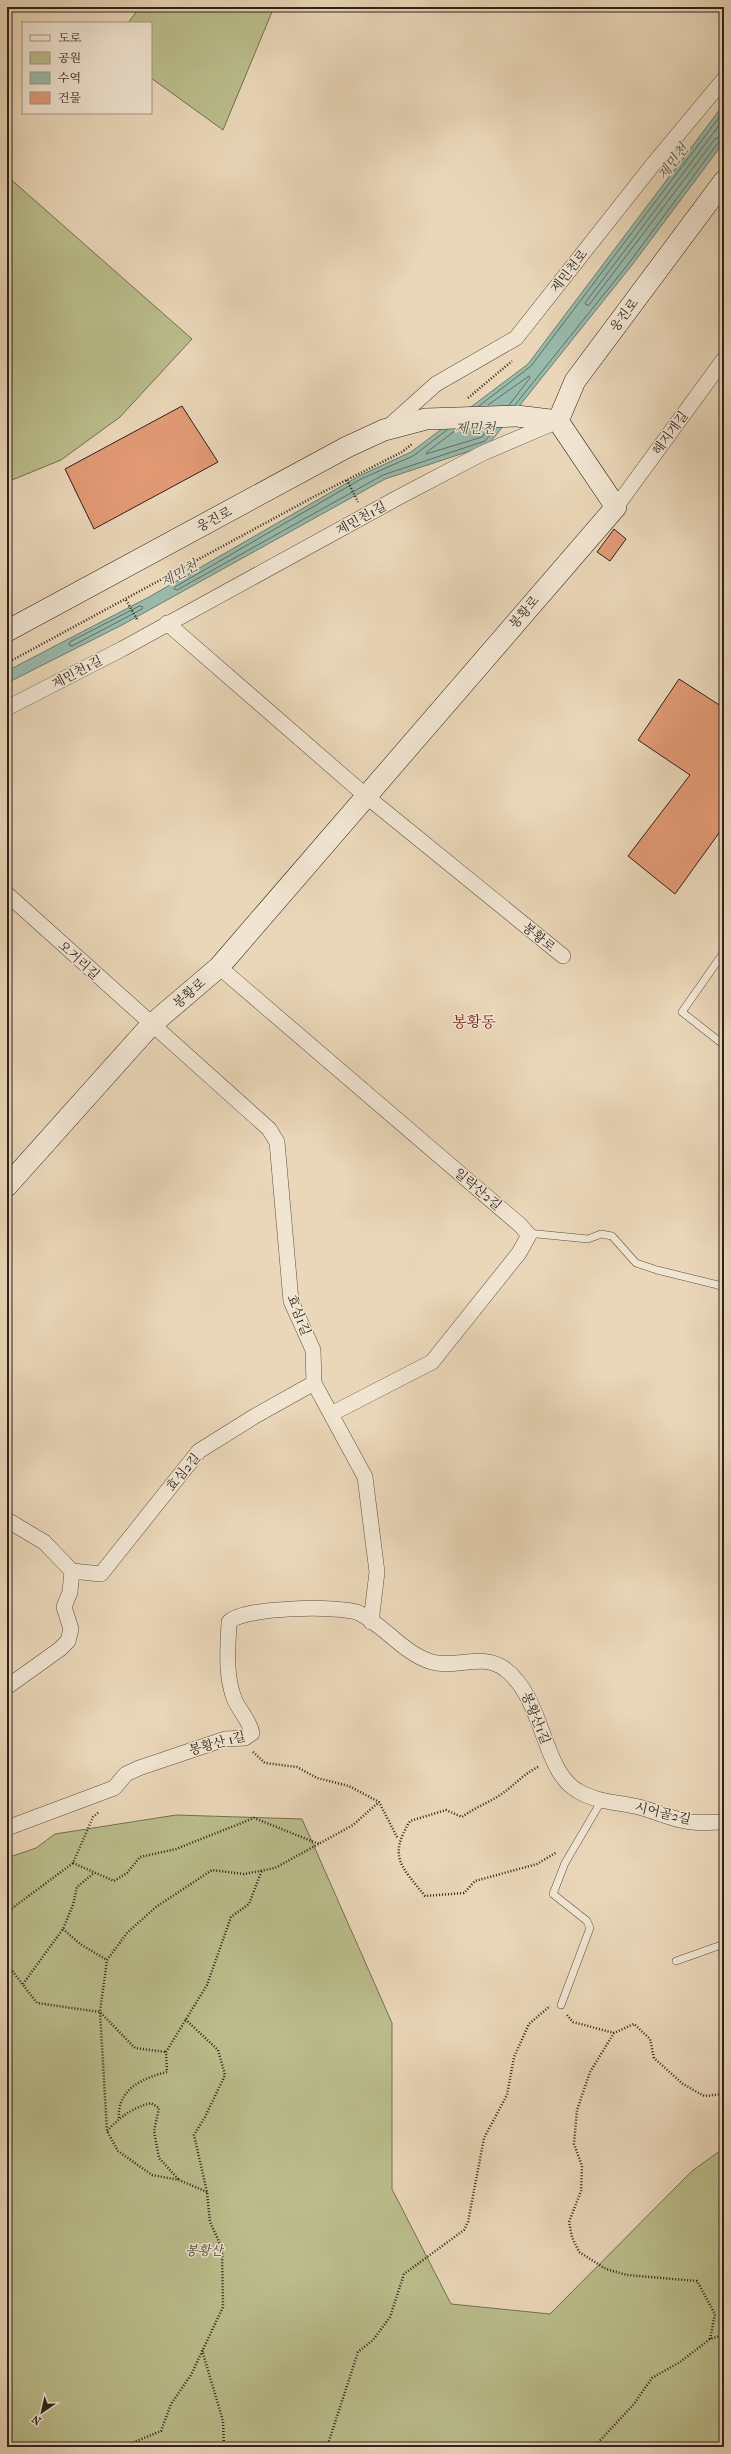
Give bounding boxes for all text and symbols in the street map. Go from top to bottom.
legend [22,22,152,114]
text: 도로 [58,31,82,45]
text: 공원 [58,51,81,65]
text: 수역 [58,71,81,85]
text: 건물 [58,91,82,105]
water label: 제민천 [654,140,693,183]
street label: 제민천로 [548,246,591,295]
street label: 웅진로 [607,295,642,335]
street label: 해지개길 [649,408,691,458]
water label: 제민천 [455,420,497,437]
street label: 제민천1길 [333,498,389,538]
street label: 웅진로 [194,503,235,534]
water label: 제민천 [157,556,202,591]
street label: 봉황로 [506,592,542,631]
street label: 제민천1길 [49,652,105,692]
street label: 봉황로 [520,919,559,955]
street label: 오거리길 [55,938,103,982]
street label: 봉황로 [170,975,208,1011]
district label: 봉황동 [452,1013,496,1031]
street label: 일락산2길 [451,1165,505,1213]
street label: 효심1길 [284,1293,314,1337]
street label: 효심2길 [163,1450,203,1494]
street label: 봉황산1길 [519,1690,553,1746]
street label: 봉황산 1길 [187,1728,247,1758]
street label: 시어골2길 [634,1799,692,1827]
park label: 봉황산 [185,2243,225,2258]
north arrow [22,2392,62,2432]
text: N [29,2412,44,2428]

